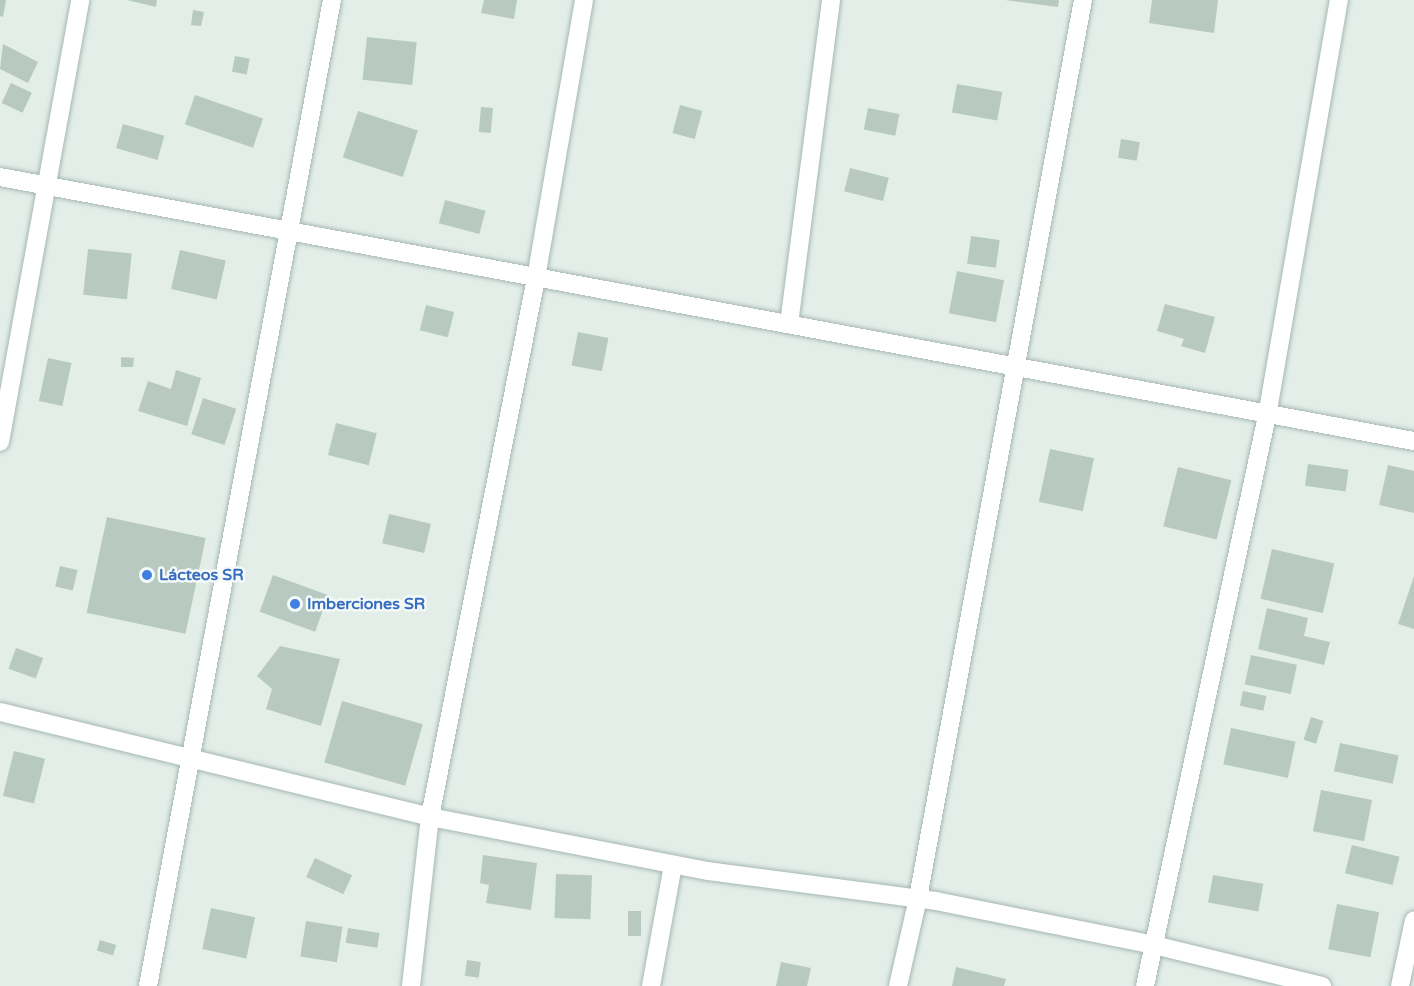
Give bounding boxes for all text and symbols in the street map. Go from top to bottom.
place label: Lácteos SR [159,565,244,585]
marker: Lácteos SR [140,568,154,582]
place label: Imberciones SR [307,594,425,614]
marker: Imberciones SR [288,597,302,611]

